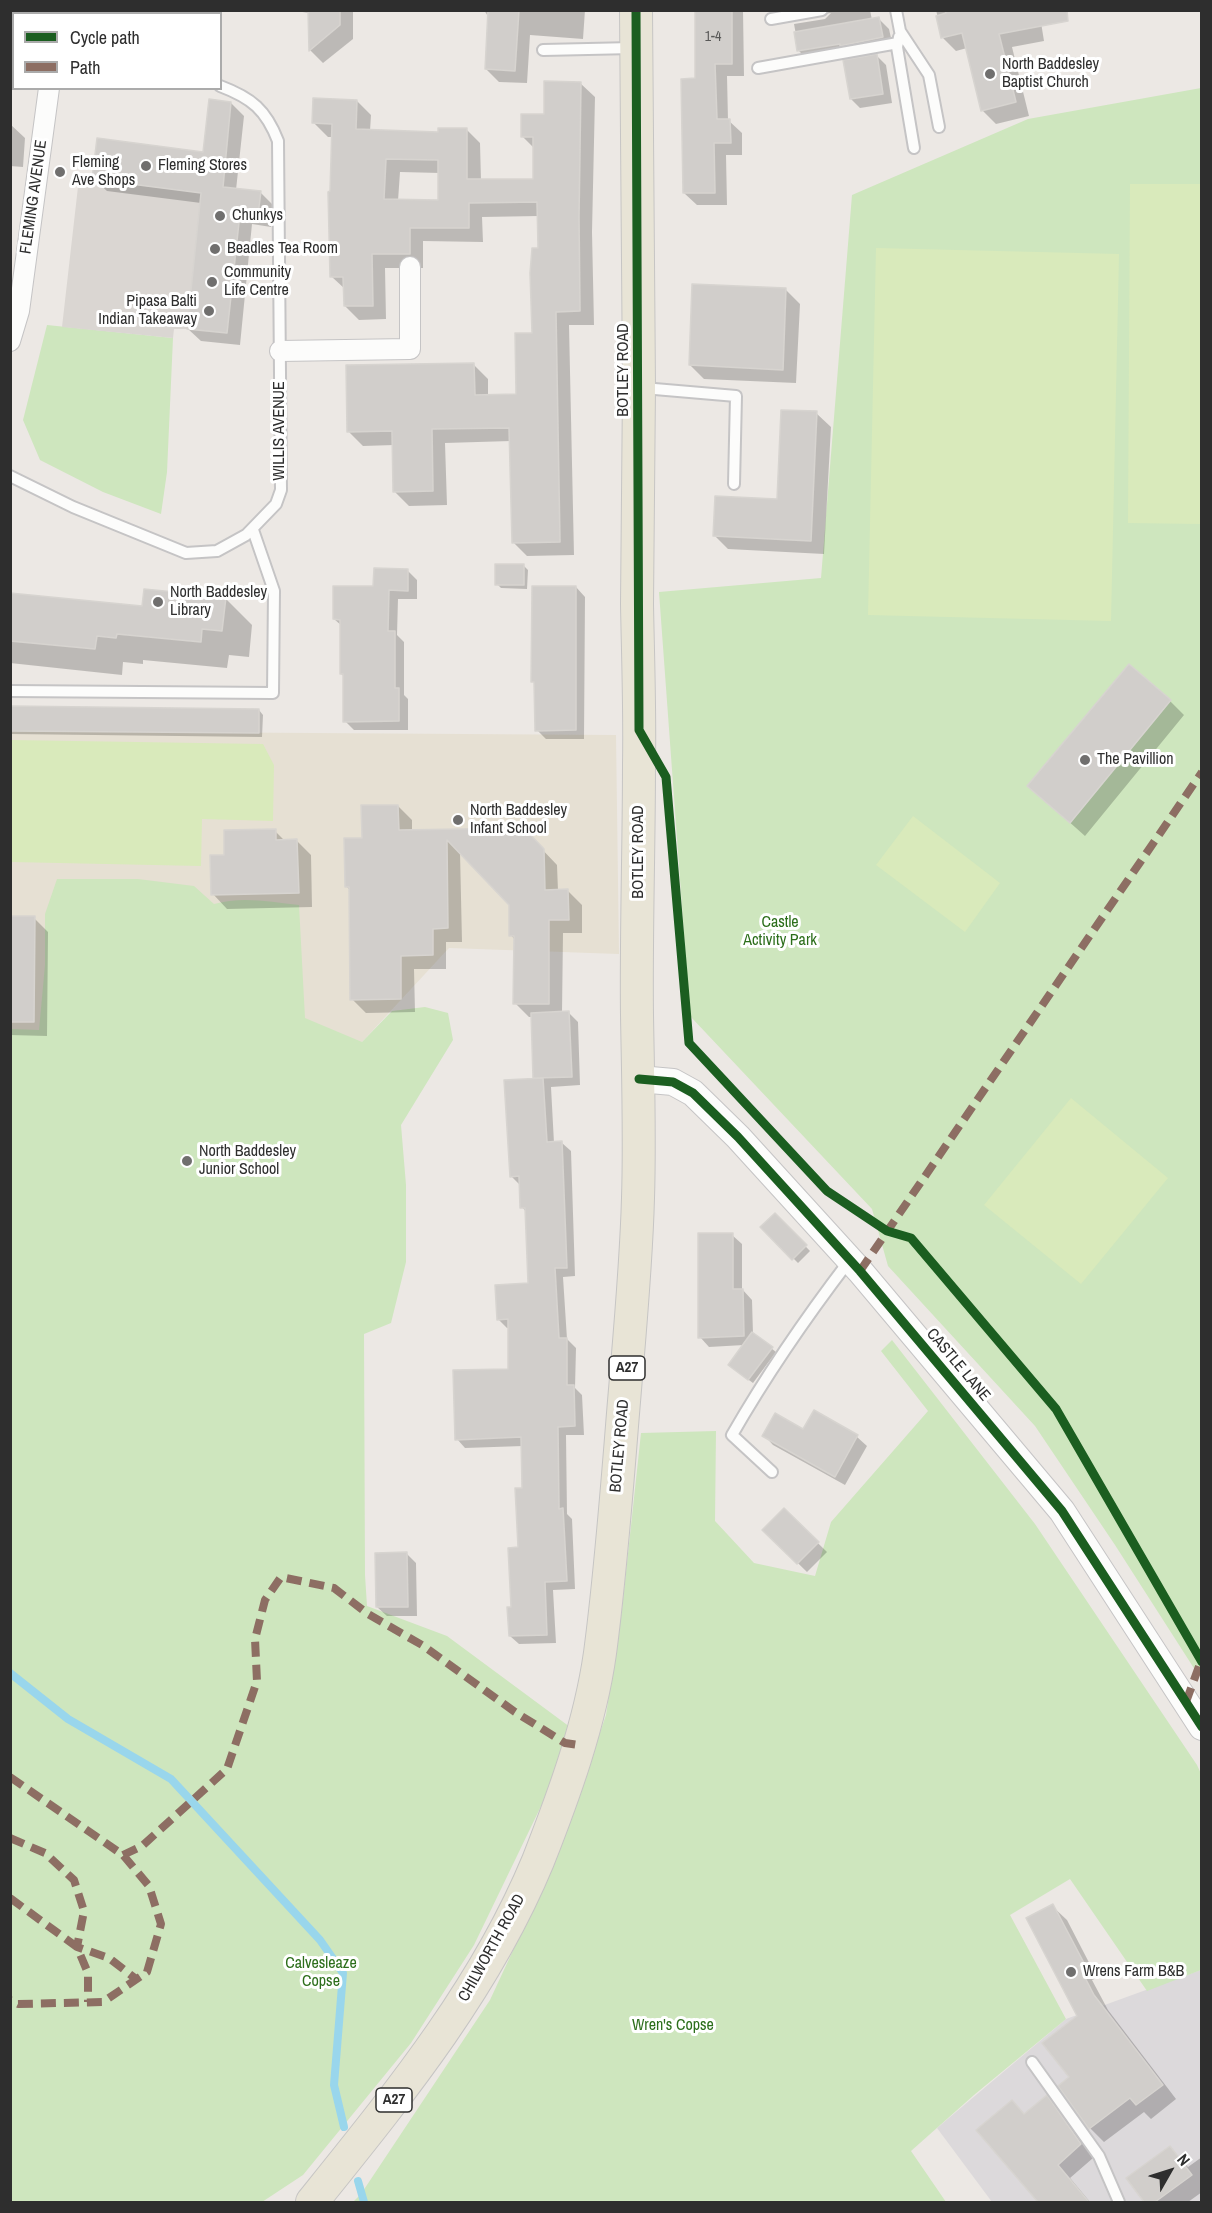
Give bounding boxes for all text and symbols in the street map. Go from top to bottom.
legend [12,12,222,90]
text: Cycle path [70,25,140,50]
house number: 1-4 [705,29,721,45]
text: Path [70,55,100,80]
place label: North Baddesley Baptist Church [1002,55,1099,93]
marker: North Baddesley Baptist Church [983,67,997,81]
street label: FLEMING AVENUE [16,139,52,255]
place label: Fleming Ave Shops [72,153,135,191]
place label: Fleming Stores [158,156,247,176]
marker: Fleming Stores [139,159,153,173]
marker: Fleming Ave Shops [53,165,67,179]
place label: Chunkys [232,206,283,226]
marker: Chunkys [213,209,227,223]
place label: Beadles Tea Room [227,239,338,259]
marker: Beadles Tea Room [208,242,222,256]
place label: Community Life Centre [224,263,291,301]
marker: Community Life Centre [205,275,219,289]
place label: Pipasa Balti Indian Takeaway [98,292,197,330]
marker: Pipasa Balti Indian Takeaway [202,304,216,318]
street label: BOTLEY ROAD [614,323,634,417]
street label: WILLIS AVENUE [270,381,290,481]
place label: North Baddesley Library [170,583,267,621]
marker: North Baddesley Library [151,595,165,609]
place label: The Pavillion [1097,750,1174,770]
marker: The Pavillion [1078,753,1092,767]
place label: North Baddesley Infant School [470,801,567,839]
street label: BOTLEY ROAD [629,805,649,899]
marker: North Baddesley Infant School [451,813,465,827]
park label: Castle Activity Park [743,913,817,951]
place label: North Baddesley Junior School [199,1142,296,1180]
marker: North Baddesley Junior School [180,1154,194,1168]
street label: CASTLE LANE [922,1325,994,1405]
road number: A27 [609,1356,645,1380]
street label: BOTLEY ROAD [606,1399,634,1493]
street label: CHILWORTH ROAD [455,1891,529,2005]
park label: Calvesleaze Copse [285,1954,357,1992]
place label: Wrens Farm B&B [1083,1962,1184,1982]
marker: Wrens Farm B&B [1064,1965,1078,1979]
park label: Wren's Copse [632,2016,714,2036]
road number: A27 [376,2088,412,2112]
north arrow [1140,2141,1200,2201]
text: N [1172,2149,1196,2170]

